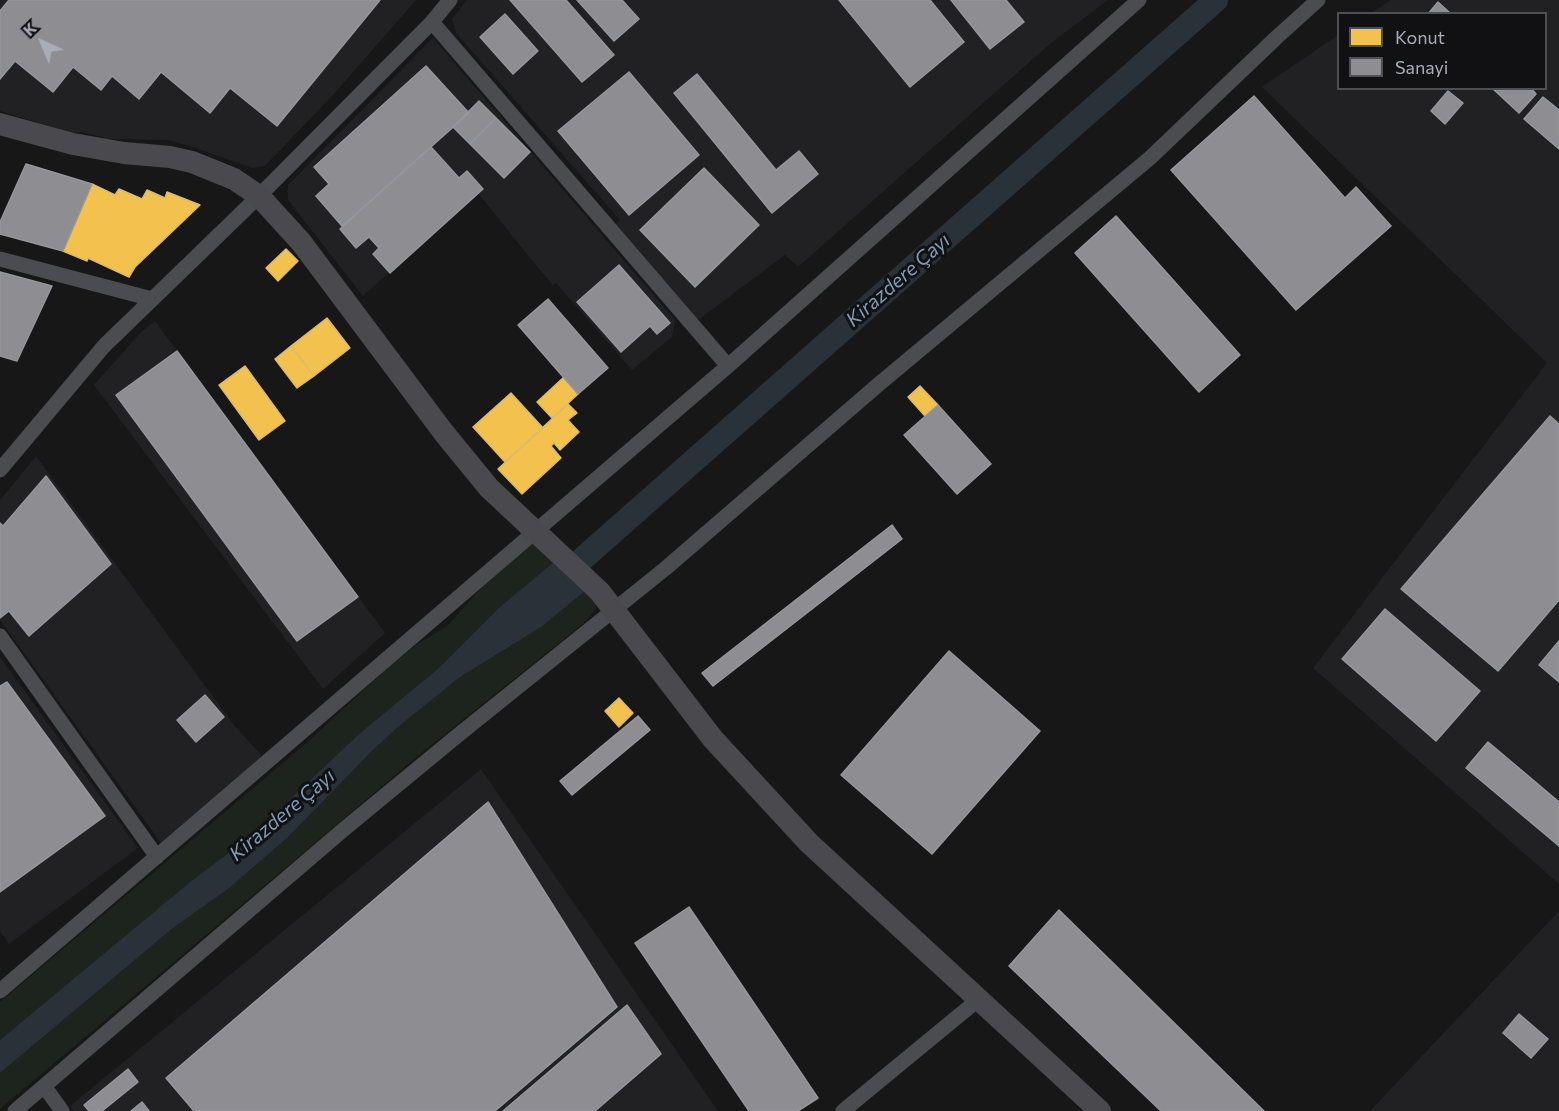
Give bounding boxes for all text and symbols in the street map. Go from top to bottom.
north arrow [12,12,72,72]
legend [1337,12,1547,90]
text: K [19,18,40,39]
text: Konut [1395,26,1445,48]
text: Sanayi [1395,56,1448,78]
water label: Kirazdere Çayı [841,228,955,332]
water label: Kirazdere Çayı [224,764,340,866]

